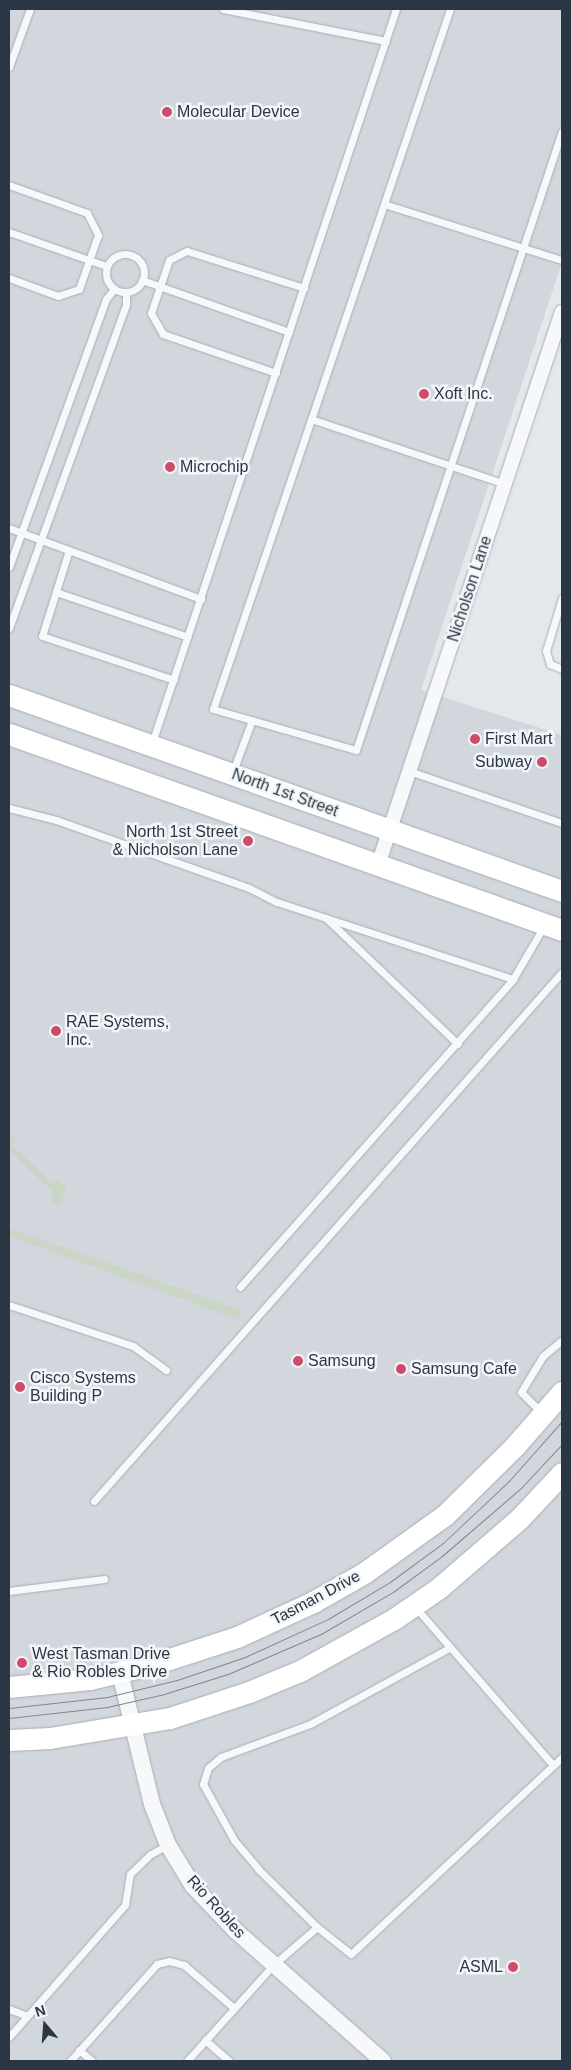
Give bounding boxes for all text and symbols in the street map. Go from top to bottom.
place label: Molecular Device [177,102,300,122]
marker: Molecular Device [161,106,173,118]
place label: Xoft Inc. [434,384,493,404]
marker: Xoft Inc. [418,388,430,400]
place label: Microchip [180,457,248,477]
marker: Microchip [164,461,176,473]
street label: Nicholson Lane [444,534,496,644]
place label: First Mart [485,729,553,749]
marker: First Mart [469,733,481,745]
place label: Subway [475,752,532,772]
marker: Subway [536,756,548,768]
street label: North 1st Street [229,765,341,821]
place label: North 1st Street & Nicholson Lane [113,822,238,860]
marker: North 1st Street & Nicholson Lane [242,835,254,847]
place label: RAE Systems, Inc. [66,1012,169,1050]
marker: RAE Systems, Inc. [50,1025,62,1037]
place label: Samsung [308,1351,376,1371]
marker: Samsung [292,1355,304,1367]
place label: Samsung Cafe [411,1359,517,1379]
marker: Samsung Cafe [395,1363,407,1375]
place label: Cisco Systems Building P [30,1368,136,1406]
marker: Cisco Systems Building P [14,1381,26,1393]
street label: Tasman Drive [268,1567,364,1629]
place label: West Tasman Drive & Rio Robles Drive [32,1644,170,1682]
marker: West Tasman Drive & Rio Robles Drive [16,1657,28,1669]
street label: Rio Robles [183,1871,249,1943]
place label: ASML [459,1957,503,1977]
marker: ASML [507,1961,519,1973]
north arrow [20,2000,70,2050]
text: N [33,2002,48,2020]

